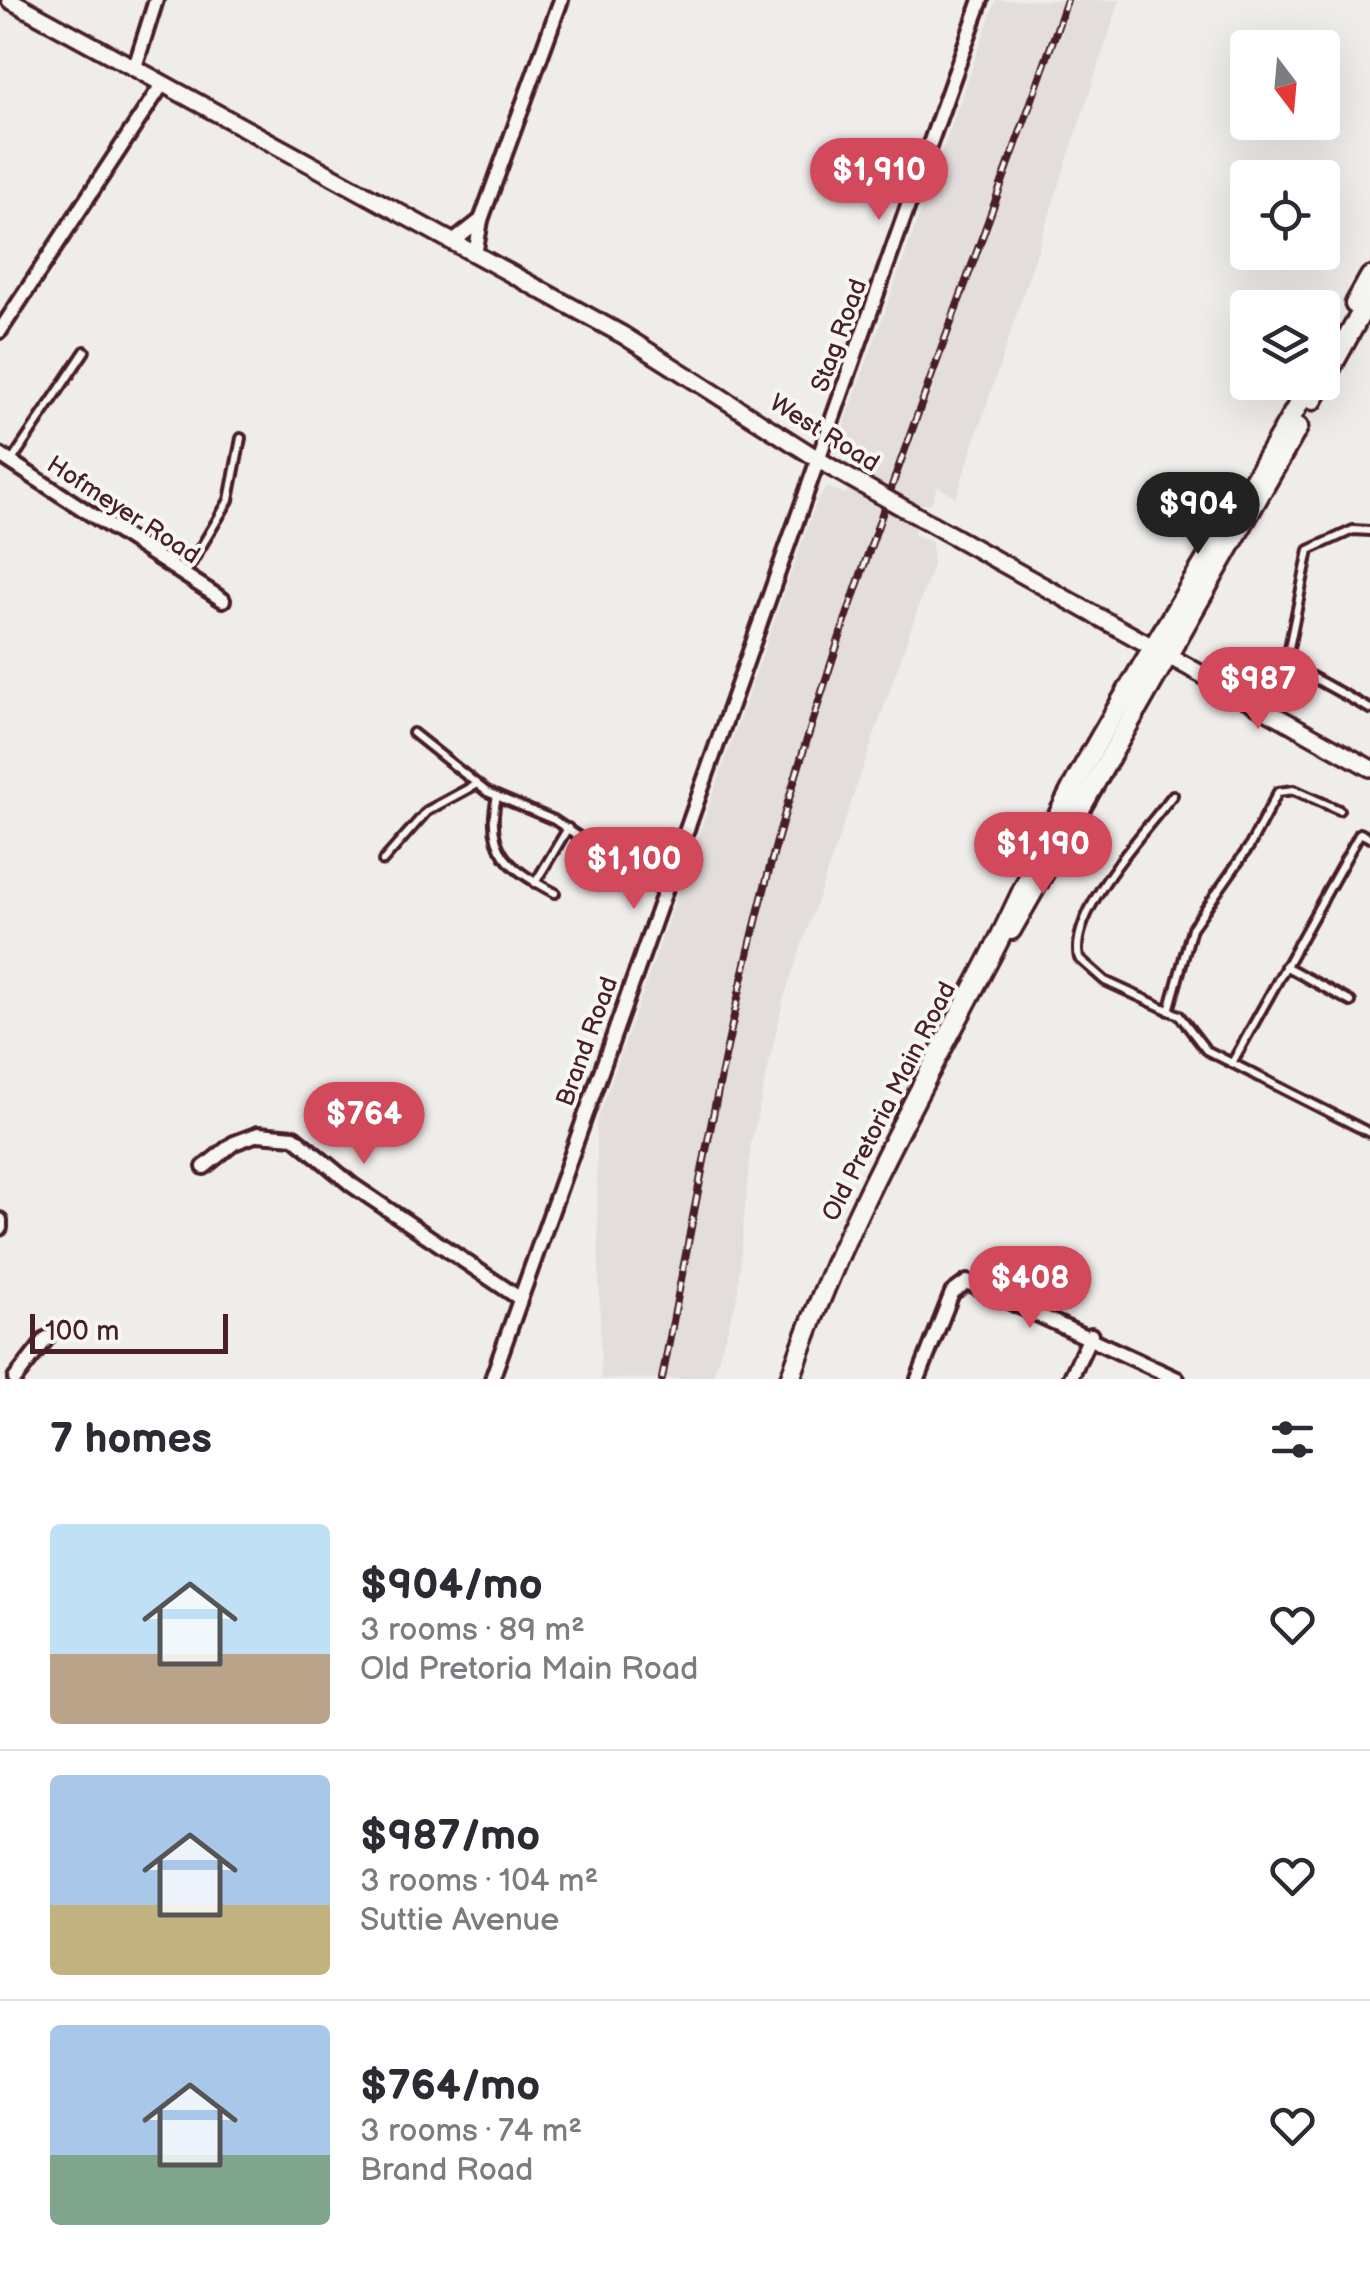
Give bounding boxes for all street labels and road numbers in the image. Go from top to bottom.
street label: Stag Road [805,275,874,396]
street label: West Road [764,387,885,479]
street label: Hofmeyer Road [41,449,206,571]
street label: Brand Road [550,973,625,1110]
street label: Old Pretoria Main Road [816,977,963,1227]

